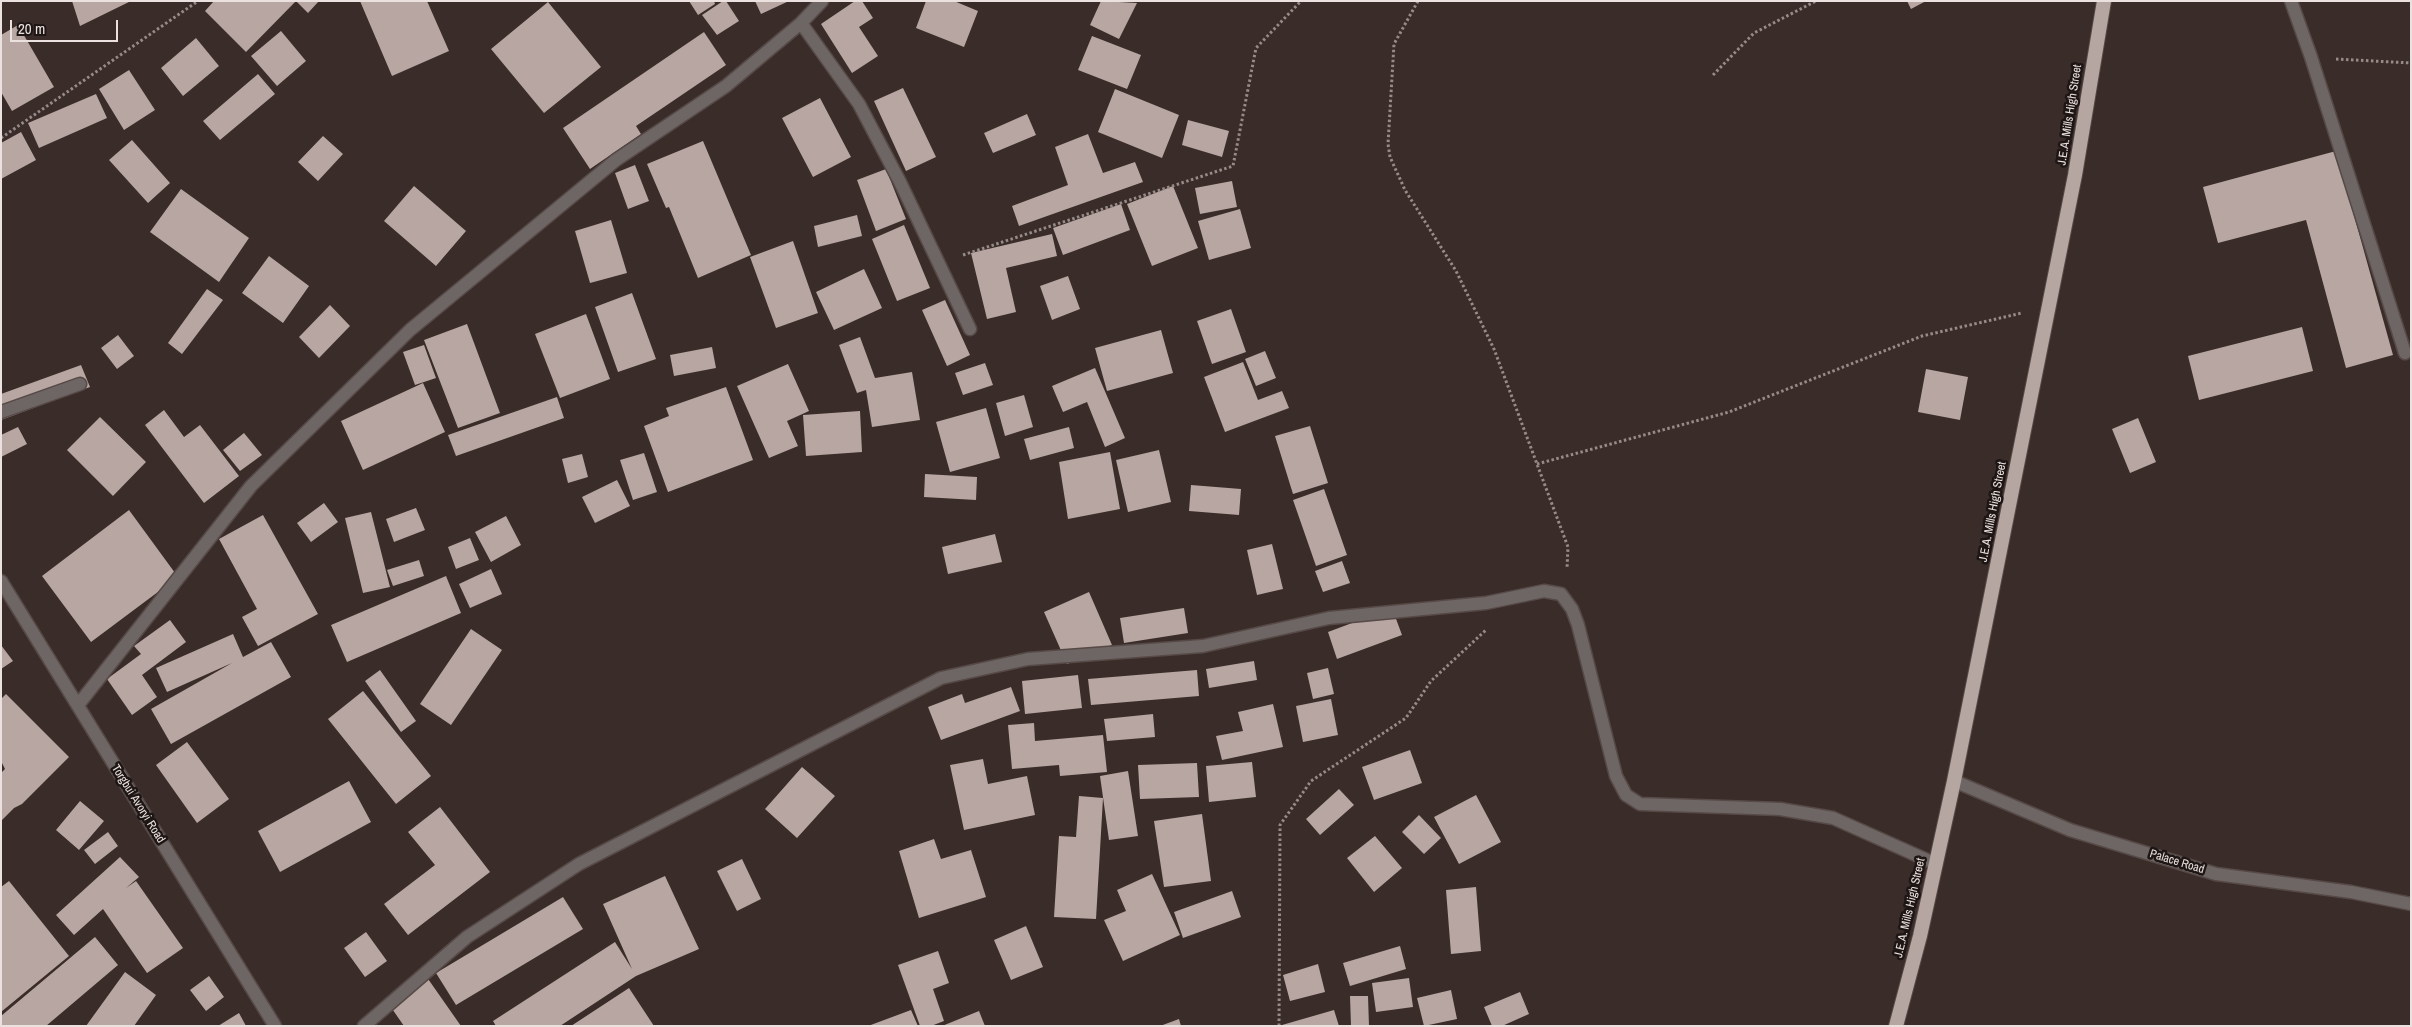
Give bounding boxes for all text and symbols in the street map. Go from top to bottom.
scale bar [12,10,120,42]
text: 20 m [18,18,45,39]
street label: J.E.A. Mills High Street [2055,64,2085,166]
street label: J.E.A. Mills High Street [1976,461,2010,563]
street label: Torgbui Avoryi Road [108,762,168,846]
street label: Palace Road [2148,847,2206,877]
street label: J.E.A. Mills High Street [1892,857,1928,959]

